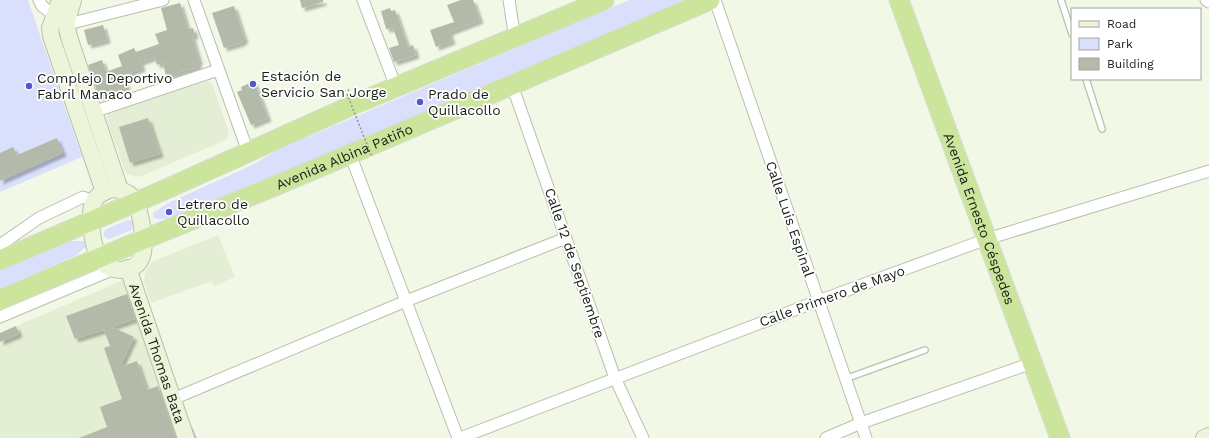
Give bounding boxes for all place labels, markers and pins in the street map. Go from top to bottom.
place label: Estación de Servicio San Jorge [261,68,386,100]
place label: Complejo Deportivo Fabril Manaco [37,70,172,102]
marker: Estación de Servicio San Jorge [248,79,258,89]
marker: Complejo Deportivo Fabril Manaco [24,81,34,91]
place label: Prado de Quillacollo [428,86,501,118]
marker: Prado de Quillacollo [415,97,425,107]
place label: Letrero de Quillacollo [177,196,250,228]
marker: Letrero de Quillacollo [164,207,174,217]

